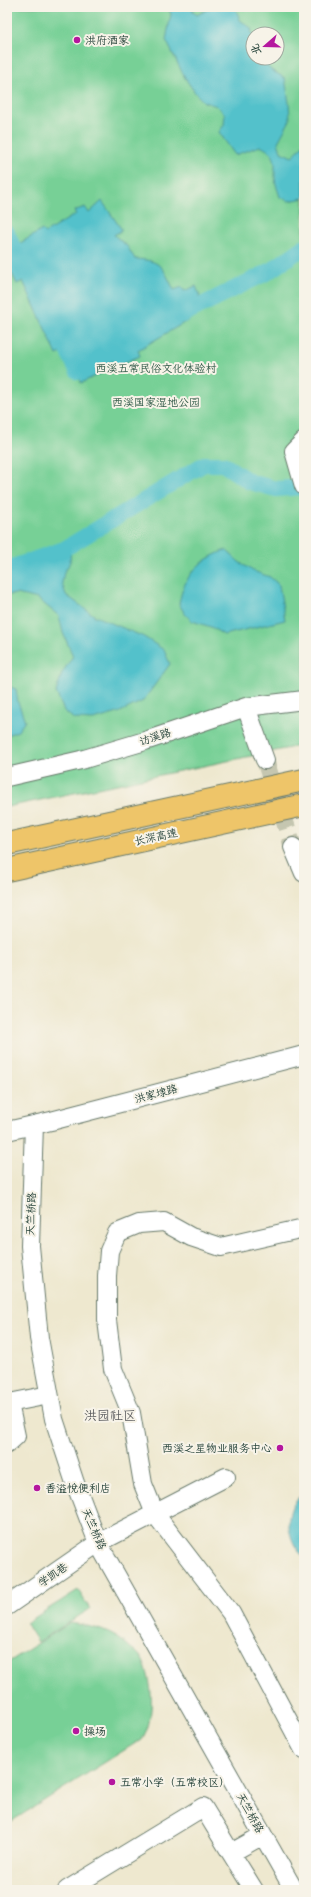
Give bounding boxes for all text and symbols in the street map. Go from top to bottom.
north arrow [245,26,285,66]
place label: 洪府酒家 [85,34,129,47]
marker: 洪府酒家 [72,35,82,45]
text: 北 [248,42,264,57]
park label: 西溪五常民俗文化体验村 [96,362,217,375]
park label: 西溪国家湿地公园 [112,396,200,409]
street label: 访溪路 [137,726,173,748]
street label: 长深高速 [133,826,179,848]
street label: 洪家埭路 [133,1082,179,1106]
street label: 天竺桥路 [24,1192,38,1236]
district label: 洪园社区 [84,1408,136,1424]
place label: 西溪之星物业服务中心 [162,1442,272,1455]
marker: 西溪之星物业服务中心 [275,1443,285,1453]
place label: 香溢悦便利店 [45,1482,111,1495]
marker: 香溢悦便利店 [32,1483,42,1493]
street label: 天竺桥路 [79,1506,109,1552]
street label: 学凯巷 [36,1560,70,1590]
place label: 操场 [84,1725,106,1738]
marker: 操场 [71,1726,81,1736]
place label: 五常小学（五常校区） [120,1776,230,1789]
marker: 五常小学（五常校区） [107,1777,117,1787]
street label: 天竺桥路 [234,1791,266,1835]

